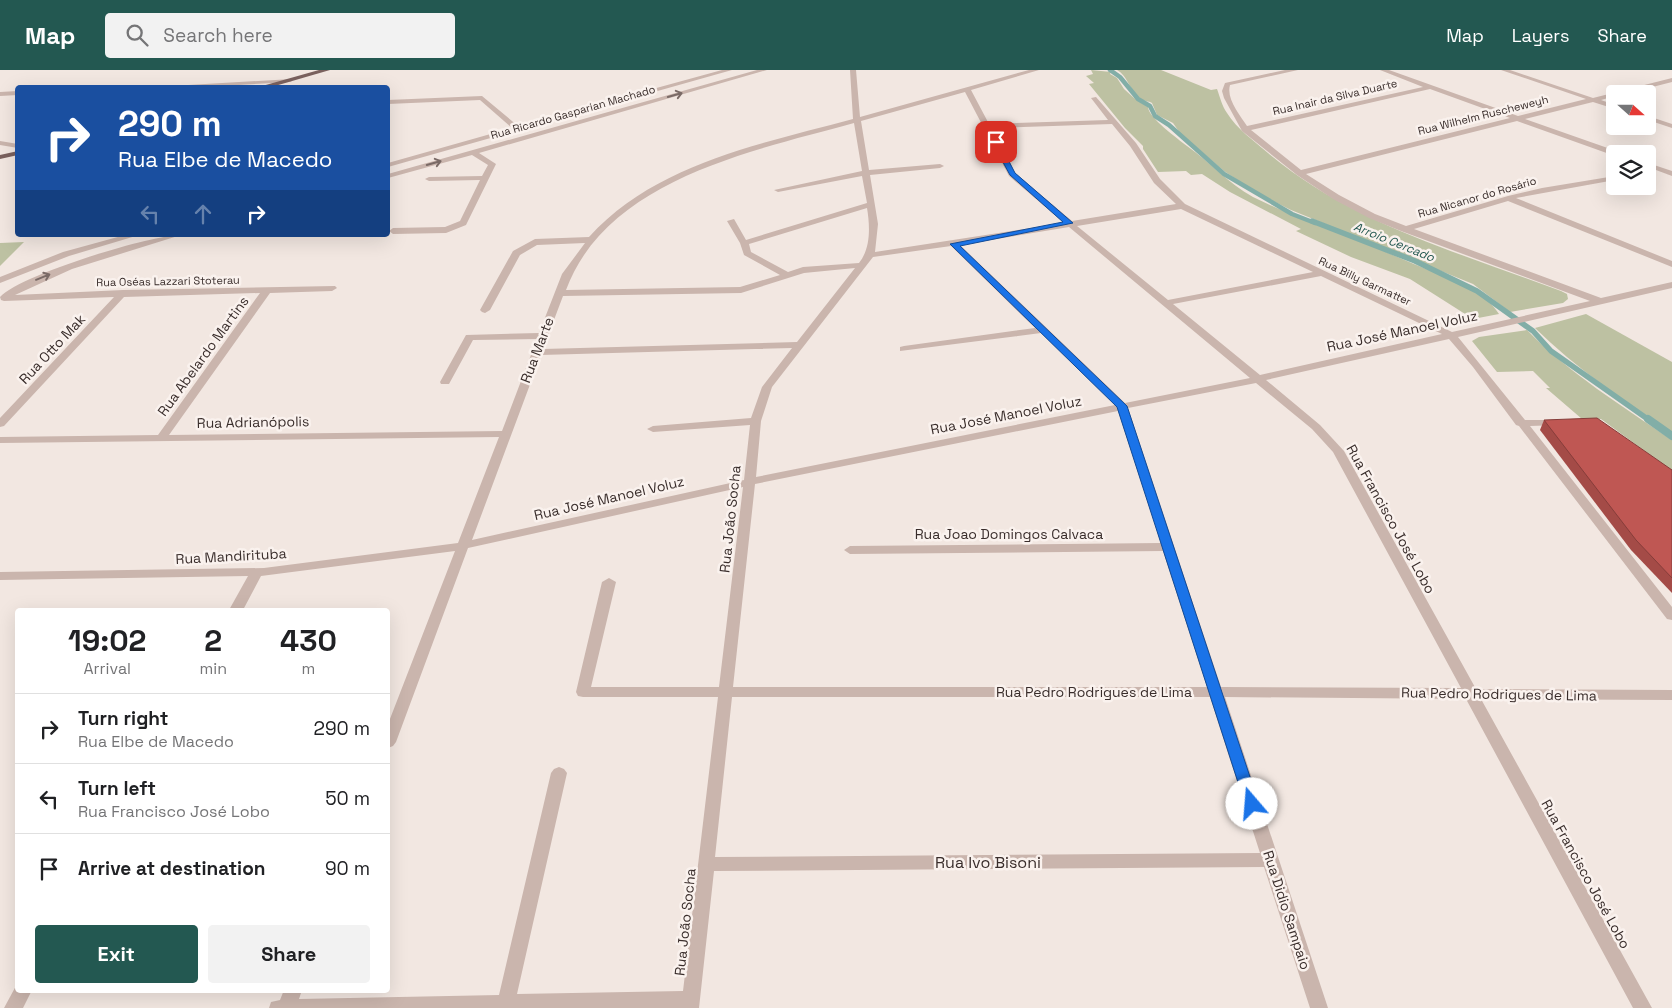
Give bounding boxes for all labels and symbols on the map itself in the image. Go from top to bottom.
street label: Rua Inair da Silva Duarte [1271,76,1399,118]
street label: Rua Ricardo Gasparian Machado [489,82,657,142]
north arrow [1606,85,1656,135]
one-way arrow [667,90,683,100]
street label: Rua Wilhelm Ruscheweyh [1416,92,1550,138]
pin [975,121,1017,163]
one-way arrow [426,157,442,167]
street label: Rua Nicanor do Rosário [1416,173,1538,221]
water label: Arroio Cercado [1351,219,1437,266]
street label: Rua Billy Garmatter [1316,253,1414,309]
one-way arrow [35,272,50,282]
street label: Rua Oséas Lazzari Stoterau [96,273,240,289]
street label: Rua Abelardo Martins [153,292,253,420]
street label: Rua José Manoel Voluz [1325,306,1479,356]
street label: Rua Otto Mak [15,310,89,388]
street label: Rua Marte [516,315,558,385]
street label: Rua José Manoel Voluz [929,392,1083,438]
street label: Rua Adrianópolis [197,412,309,432]
street label: Rua Francisco José Lobo [1342,441,1440,597]
street label: Rua João Socha [715,464,745,574]
street label: Rua José Manoel Voluz [532,472,686,524]
street label: Rua Joao Domingos Calvaca [915,525,1103,543]
street label: Rua Mandirituba [175,544,287,568]
street label: Rua Pedro Rodrigues de Lima [996,683,1192,701]
street label: Rua Pedro Rodrigues de Lima [1401,683,1597,705]
position arrow [1225,777,1277,829]
street label: Rua Francisco José Lobo [1537,796,1635,952]
street label: Rua Didio Sampaio [1259,848,1315,972]
street label: Rua Ivo Bisoni [935,852,1041,873]
street label: Rua João Socha [670,867,700,977]

